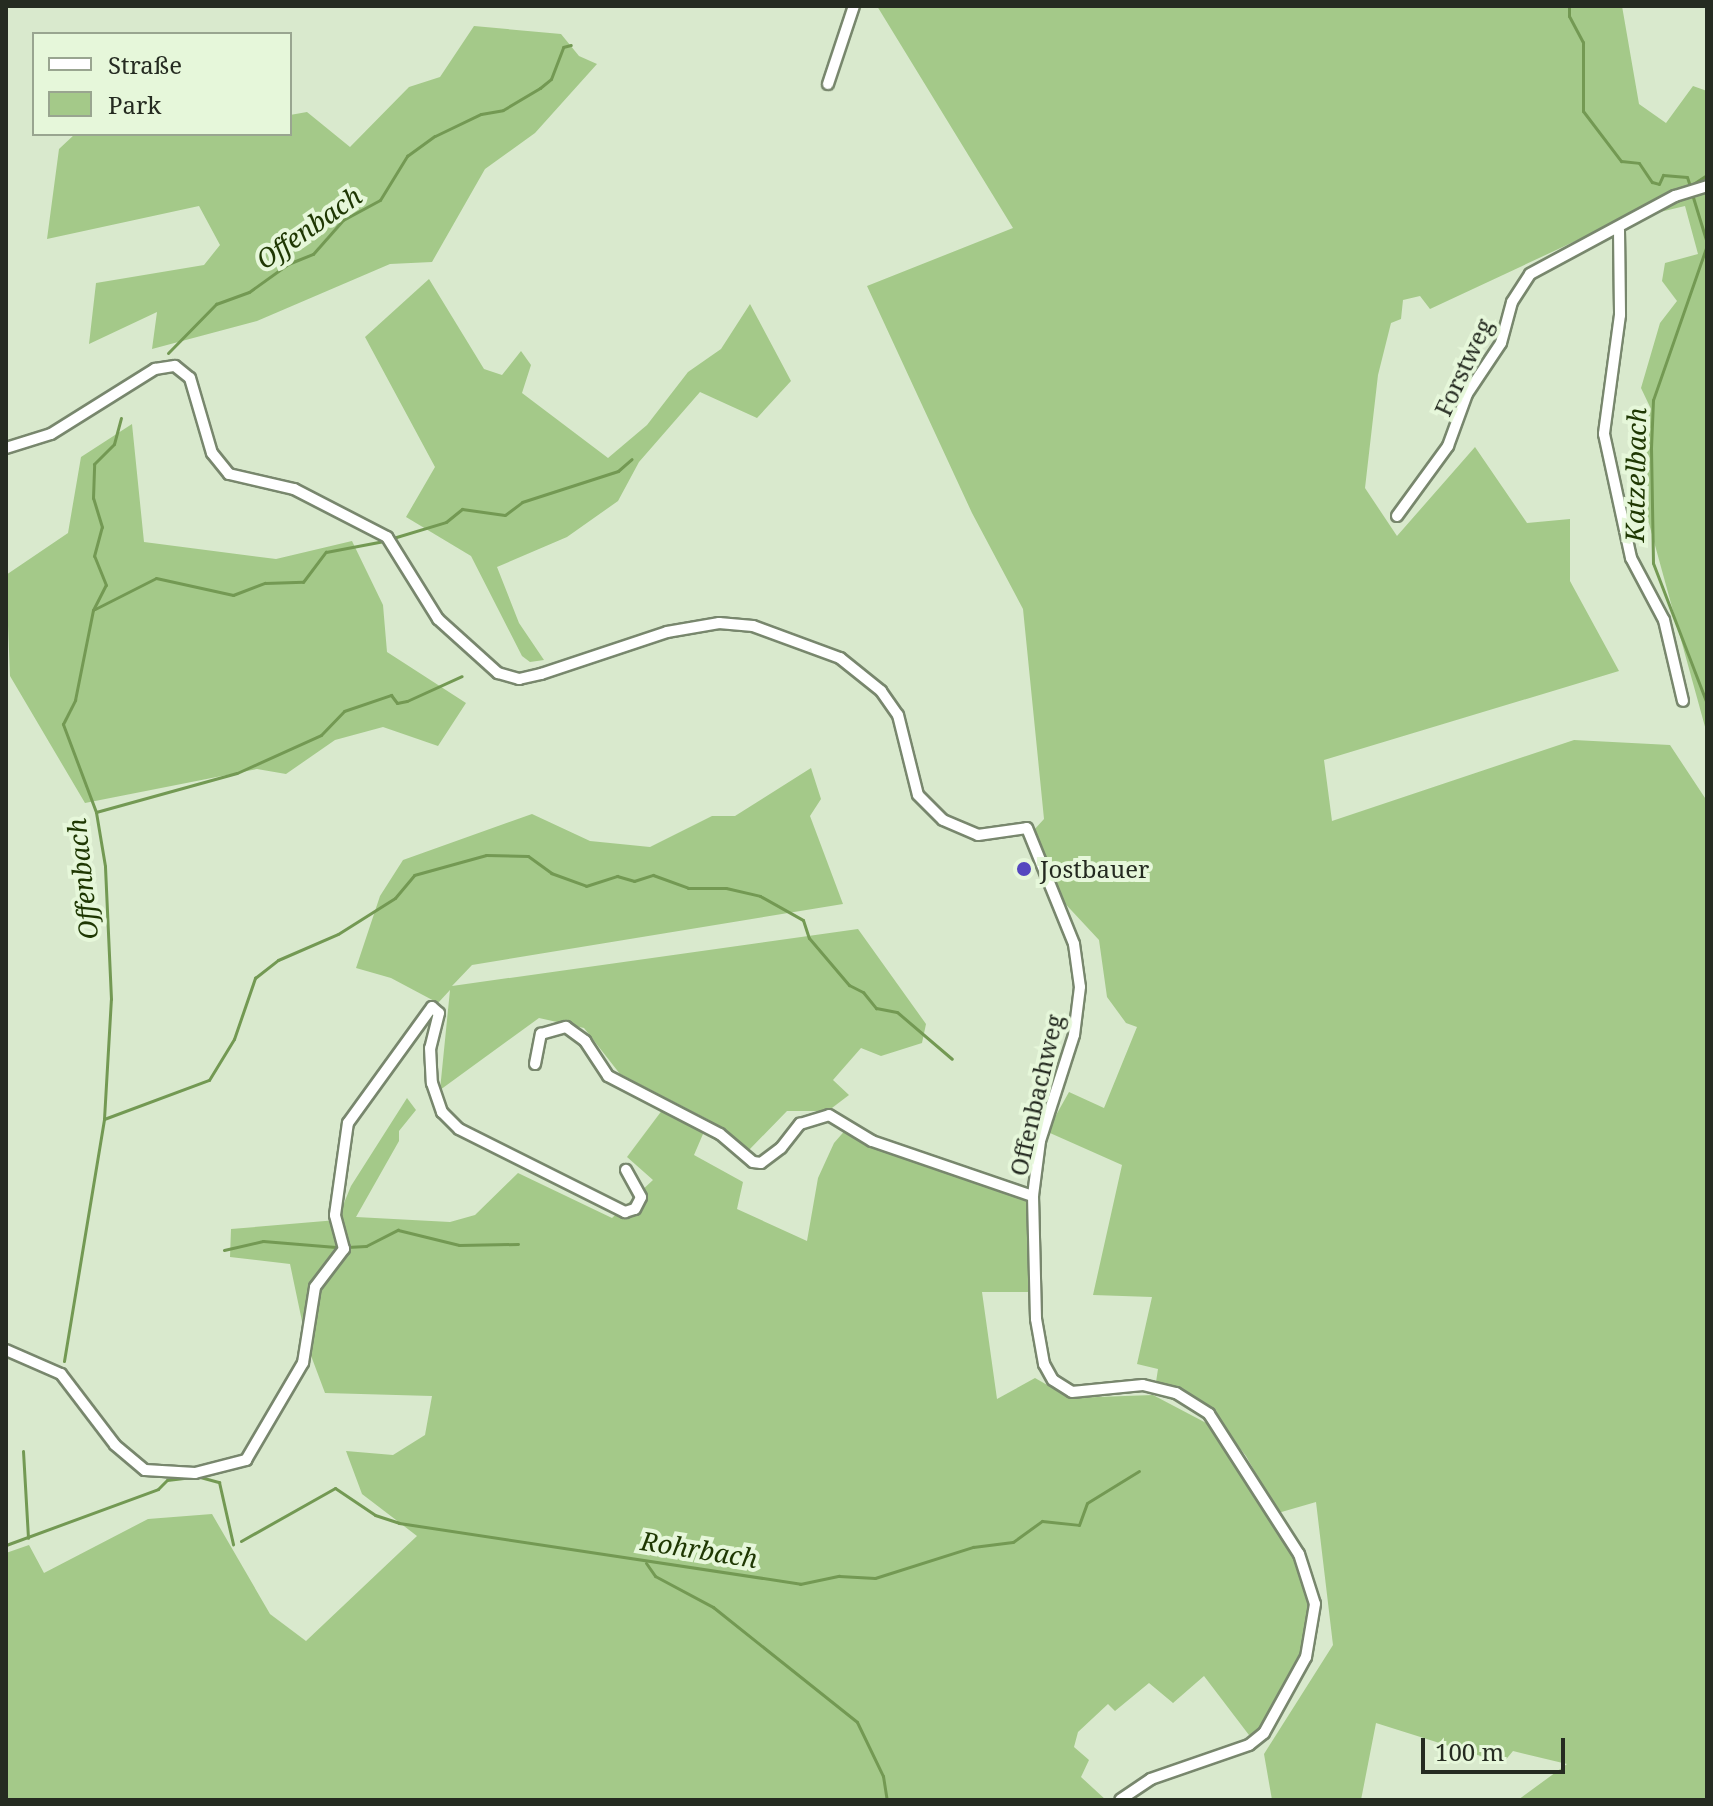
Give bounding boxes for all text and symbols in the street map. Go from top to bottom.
legend [32,32,292,136]
text: Straße [108,48,182,81]
text: Park [108,88,161,121]
water label: Offenbach [250,180,368,276]
street label: Forstweg [1428,314,1498,420]
water label: Katzelbach [1619,407,1653,543]
water label: Offenbach [61,817,105,941]
place label: Jostbauer [1040,855,1149,883]
marker: Jostbauer [1015,860,1033,878]
street label: Offenbachweg [1003,1011,1069,1179]
water label: Rohrbach [638,1525,760,1575]
scale bar [1425,1722,1569,1772]
text: 100 m [1435,1735,1504,1768]

